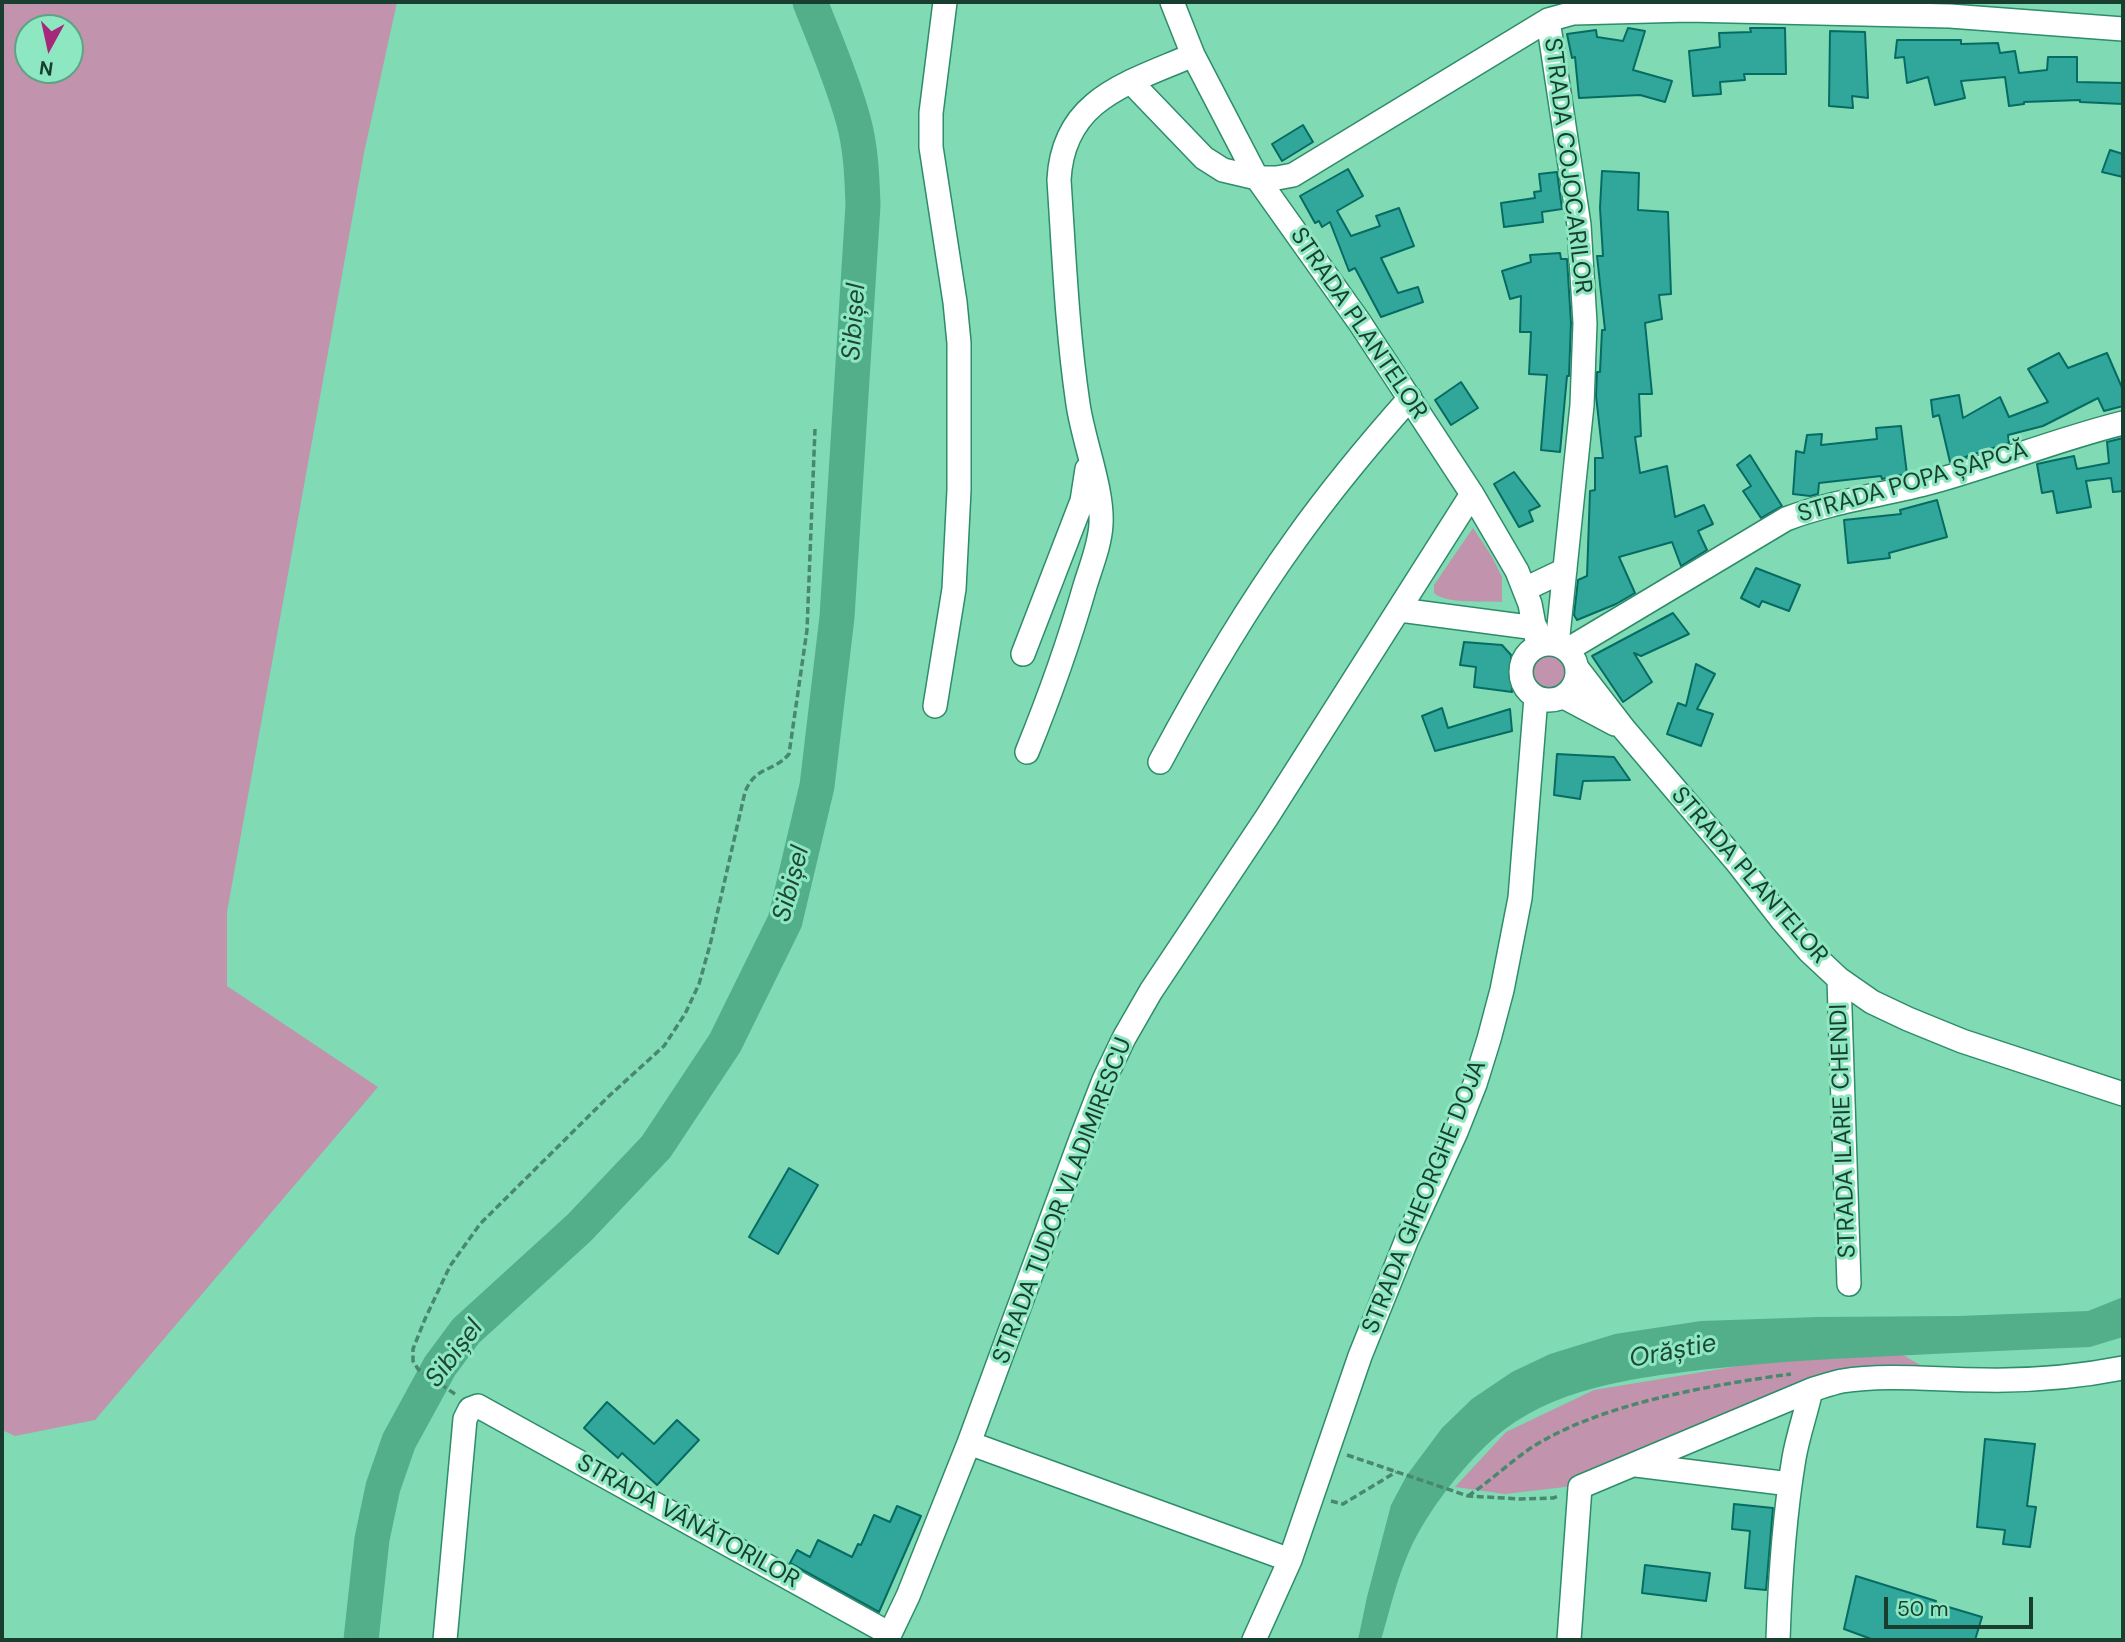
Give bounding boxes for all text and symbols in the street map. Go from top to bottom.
north arrow [14,14,84,84]
street label: STRADA COJOCARILOR [1537,36,1597,296]
text: N [38,55,55,82]
street label: STRADA PLANTELOR [1283,223,1433,425]
water label: Sibișel [837,282,873,362]
street label: STRADA POPA ȘAPCĂ [1795,436,2031,530]
street label: STRADA PLANTELOR [1664,782,1834,970]
water label: Sibișel [767,843,817,925]
street label: STRADA ILARIE CHENDI [1825,1003,1863,1259]
street label: STRADA TUDOR VLADIMIRESCU [987,1034,1139,1368]
street label: STRADA GHEORGHE DOJA [1357,1056,1493,1338]
water label: Sibișel [419,1314,491,1394]
water label: Orăștie [1627,1328,1719,1376]
street label: STRADA VÂNĂTORILOR [572,1449,804,1595]
scale bar [1887,1582,2036,1626]
text: 50 m [1897,1595,1948,1623]

